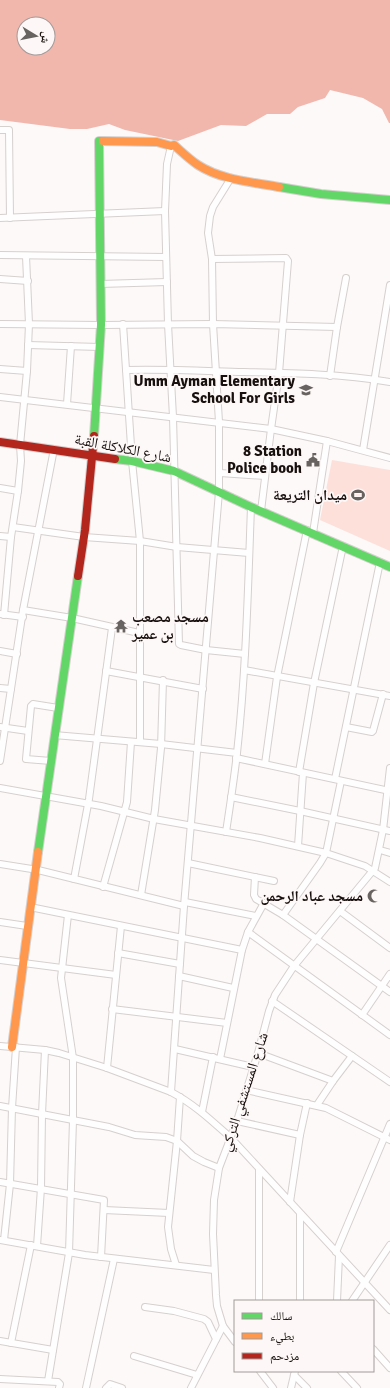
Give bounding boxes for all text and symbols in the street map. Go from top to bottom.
north arrow [16,16,56,56]
text: ش [37,31,53,45]
place label: Umm Ayman Elementary School For Girls [134,372,296,407]
school or university icon: Umm Ayman Elementary School For Girls [298,382,314,398]
street label: شارع الكلاكلة القبة [73,430,173,467]
place label: 8 Station Police booh [227,442,302,477]
public building icon: 8 Station Police booh [305,452,321,468]
place label: ميدان التريعة [273,486,347,504]
sports icon: ميدان التريعة [350,487,366,503]
place label: مسجد مصعب بن عمير [131,608,209,643]
temple icon: مسجد مصعب بن عمير [113,618,129,634]
place label: مسجد عباد الرحمن [260,887,363,905]
mosque icon: مسجد عباد الرحمن [366,888,382,904]
street label: شارع المستشفي التركي [216,1030,274,1155]
legend [234,1300,374,1372]
text: سالك [270,1309,292,1324]
text: بطيء [270,1329,294,1346]
text: مزدحم [270,1349,299,1364]

